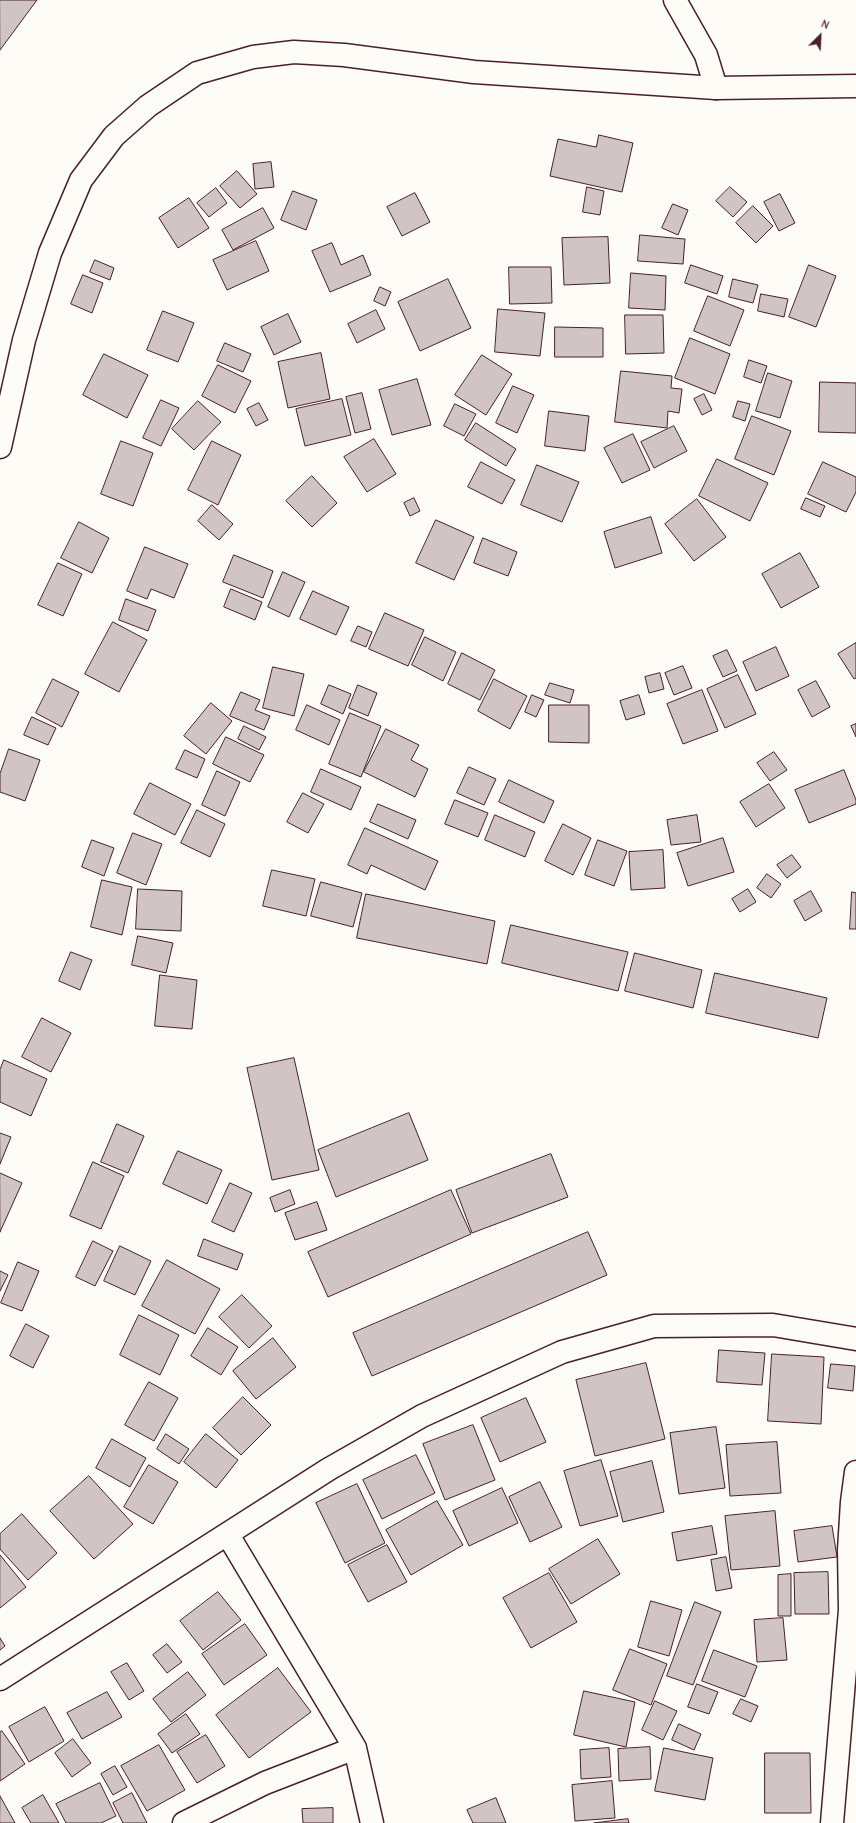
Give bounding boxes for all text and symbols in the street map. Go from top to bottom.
north arrow [800,16,840,56]
text: N [819,17,831,32]

